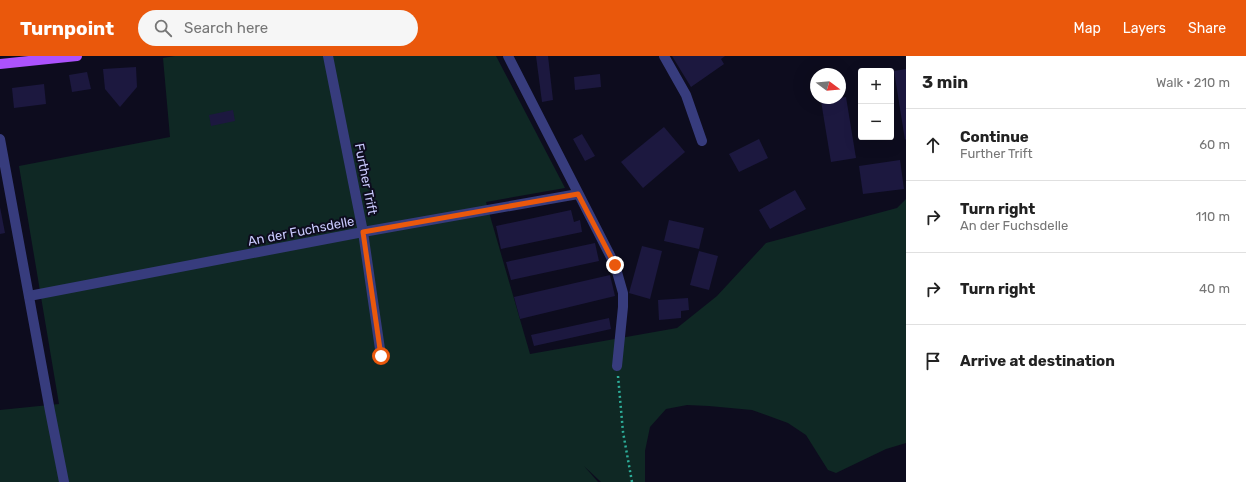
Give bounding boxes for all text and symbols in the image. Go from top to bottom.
search box [138,10,418,46]
text: Turnpoint [20,17,114,40]
icon: search [152,17,174,39]
text: Search here [184,19,268,37]
text: Map [1074,20,1101,37]
text: Layers [1123,20,1166,37]
text: Share [1188,20,1226,37]
north arrow [810,68,846,104]
map controls [858,68,894,140]
button: + [858,68,894,104]
text: 3 min [922,72,968,92]
text: Walk · 210 m [1156,75,1230,90]
button: − [858,104,894,140]
text: Continue [960,128,1029,146]
icon: ahead [922,134,944,156]
text: 60 m [1199,137,1230,152]
street label: Further Trift [352,142,380,216]
text: Further Trift [960,146,1033,161]
text: Turn right [960,200,1035,218]
icon: right [922,206,944,228]
text: 110 m [1196,209,1230,224]
street label: An der Fuchsdelle [246,213,356,249]
text: An der Fuchsdelle [960,218,1068,233]
route end [606,256,624,274]
icon: right [922,278,944,300]
text: Turn right [960,280,1035,298]
text: 40 m [1199,281,1230,296]
route start [372,347,390,365]
icon: arrive [922,350,944,372]
text: Arrive at destination [960,352,1115,370]

